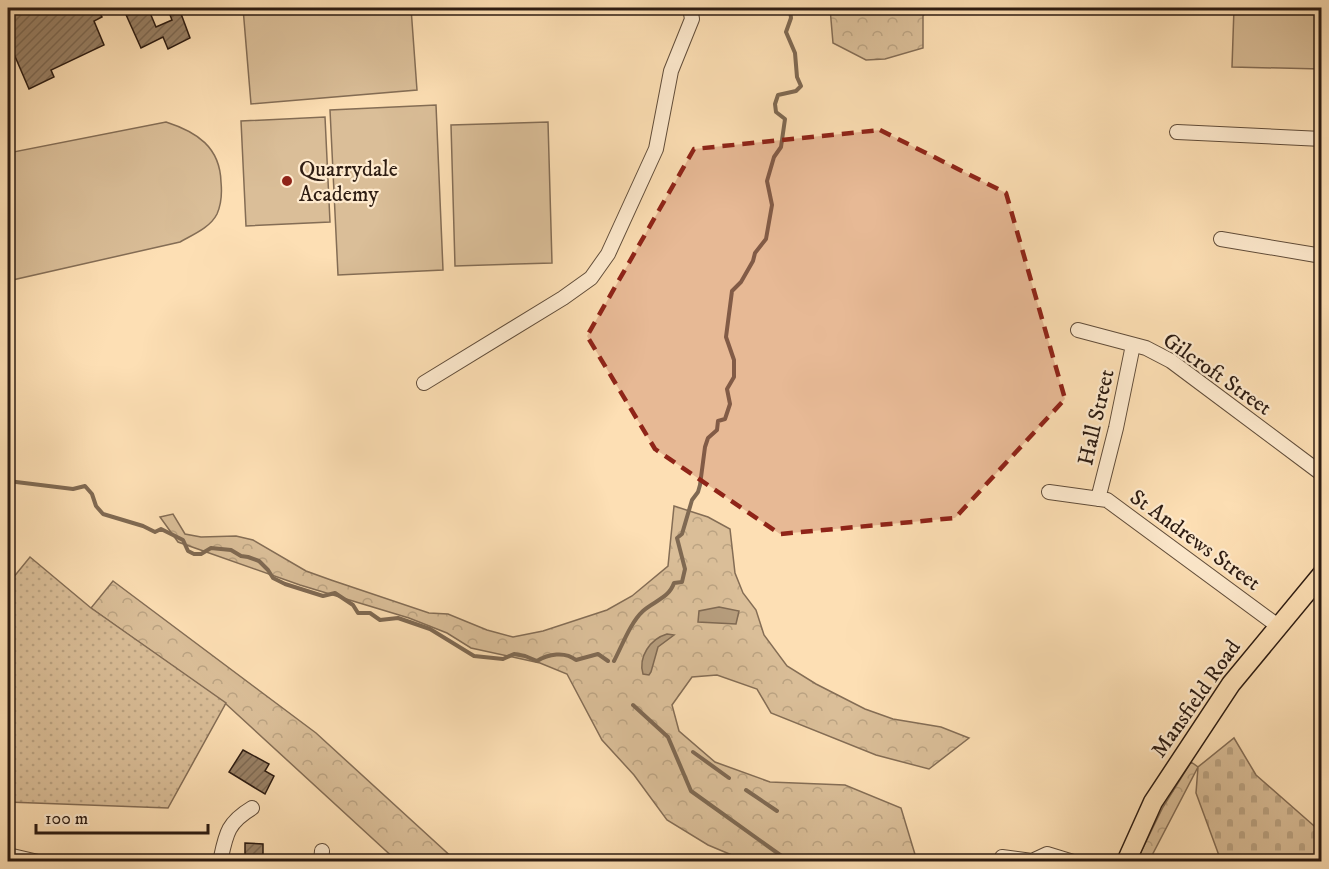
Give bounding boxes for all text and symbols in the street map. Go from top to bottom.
place label: Quarrydale Academy [299,156,398,208]
marker: Quarrydale Academy [280,174,294,188]
street label: Gilcroft Street [1158,327,1277,422]
street label: Hall Street [1072,367,1121,468]
street label: St Andrews Street [1124,484,1266,597]
street label: Mansfield Road [1146,635,1247,763]
scale bar [36,797,208,835]
text: 100 m [45,808,88,830]

